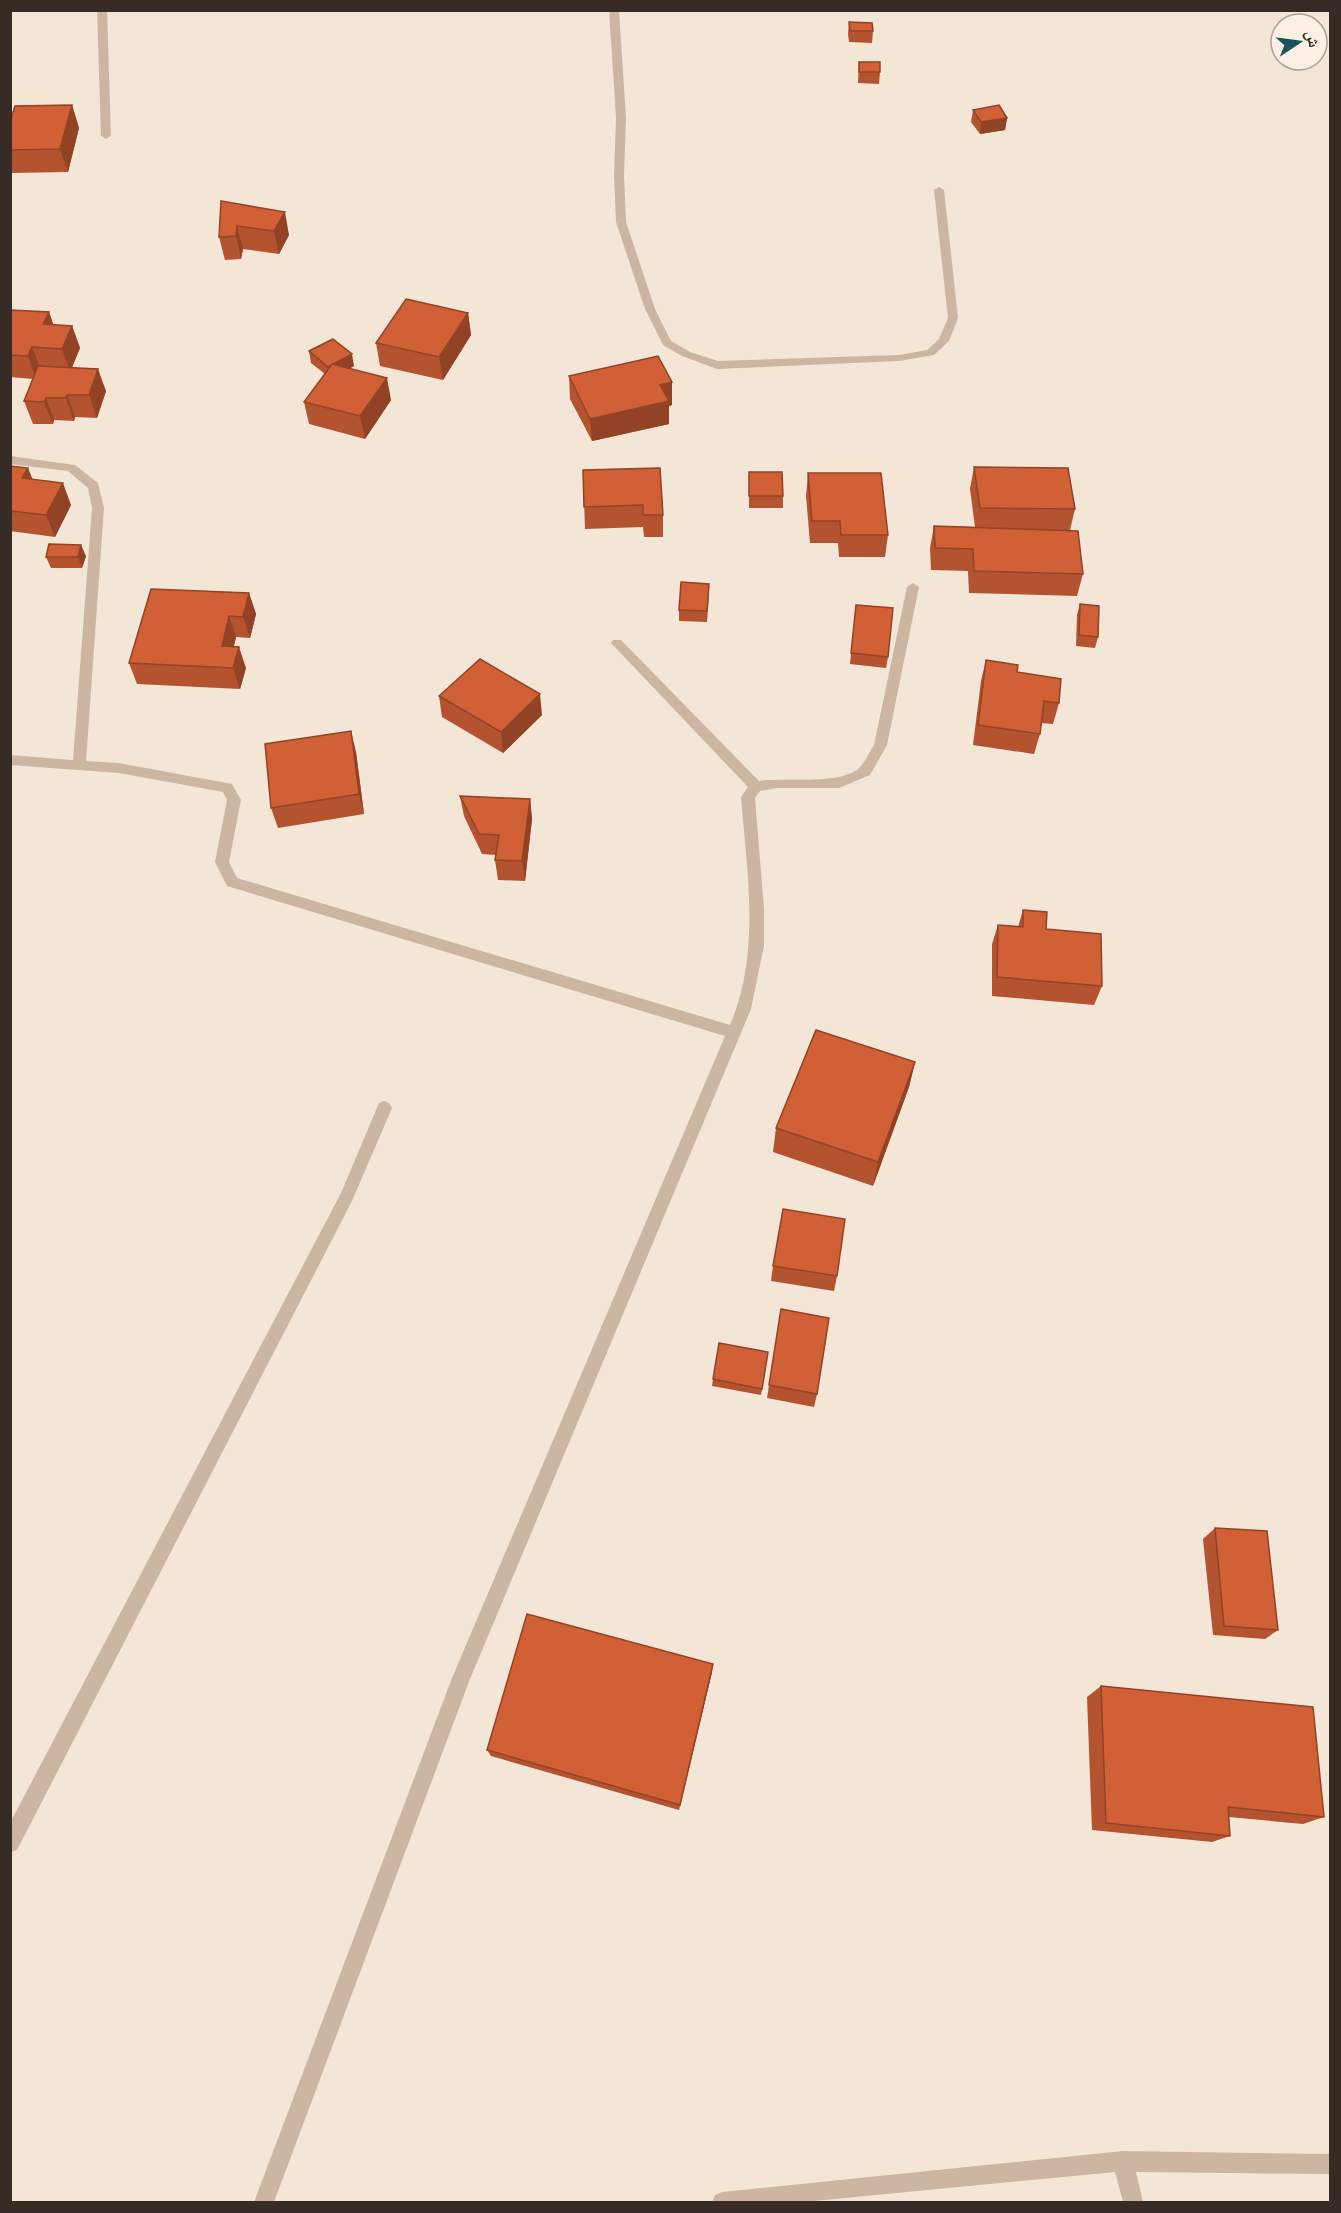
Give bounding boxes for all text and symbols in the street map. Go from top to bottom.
north arrow [1269,12,1329,72]
text: ش [1302,28,1325,49]

